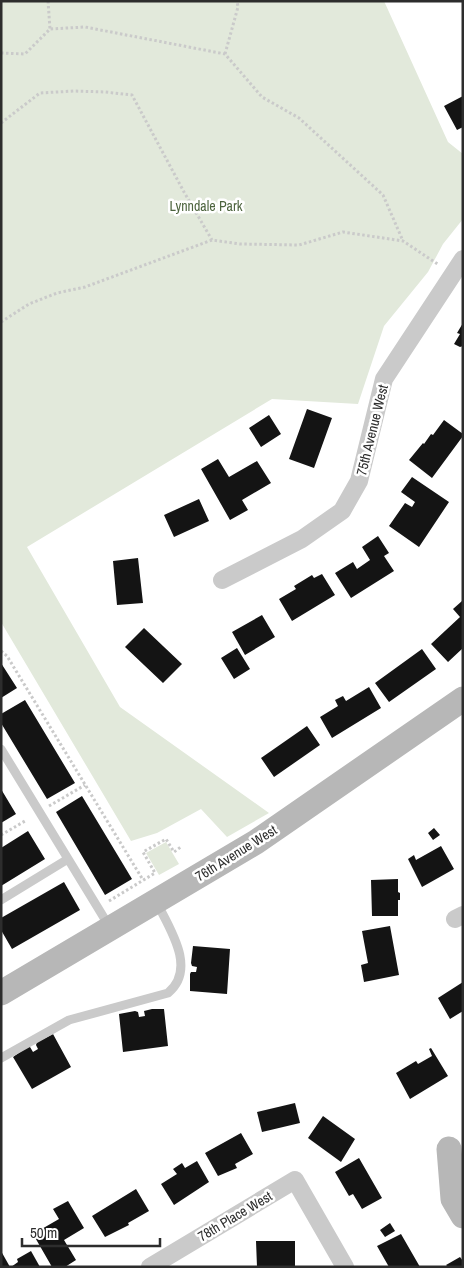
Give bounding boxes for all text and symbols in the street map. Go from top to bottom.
park label: Lynndale Park [170,197,243,215]
street label: 75th Avenue West [352,383,392,477]
street label: 76th Avenue West [192,821,280,885]
street label: 78th Place West [195,1187,275,1245]
scale bar [22,1216,160,1248]
text: 50 m [30,1222,57,1243]

